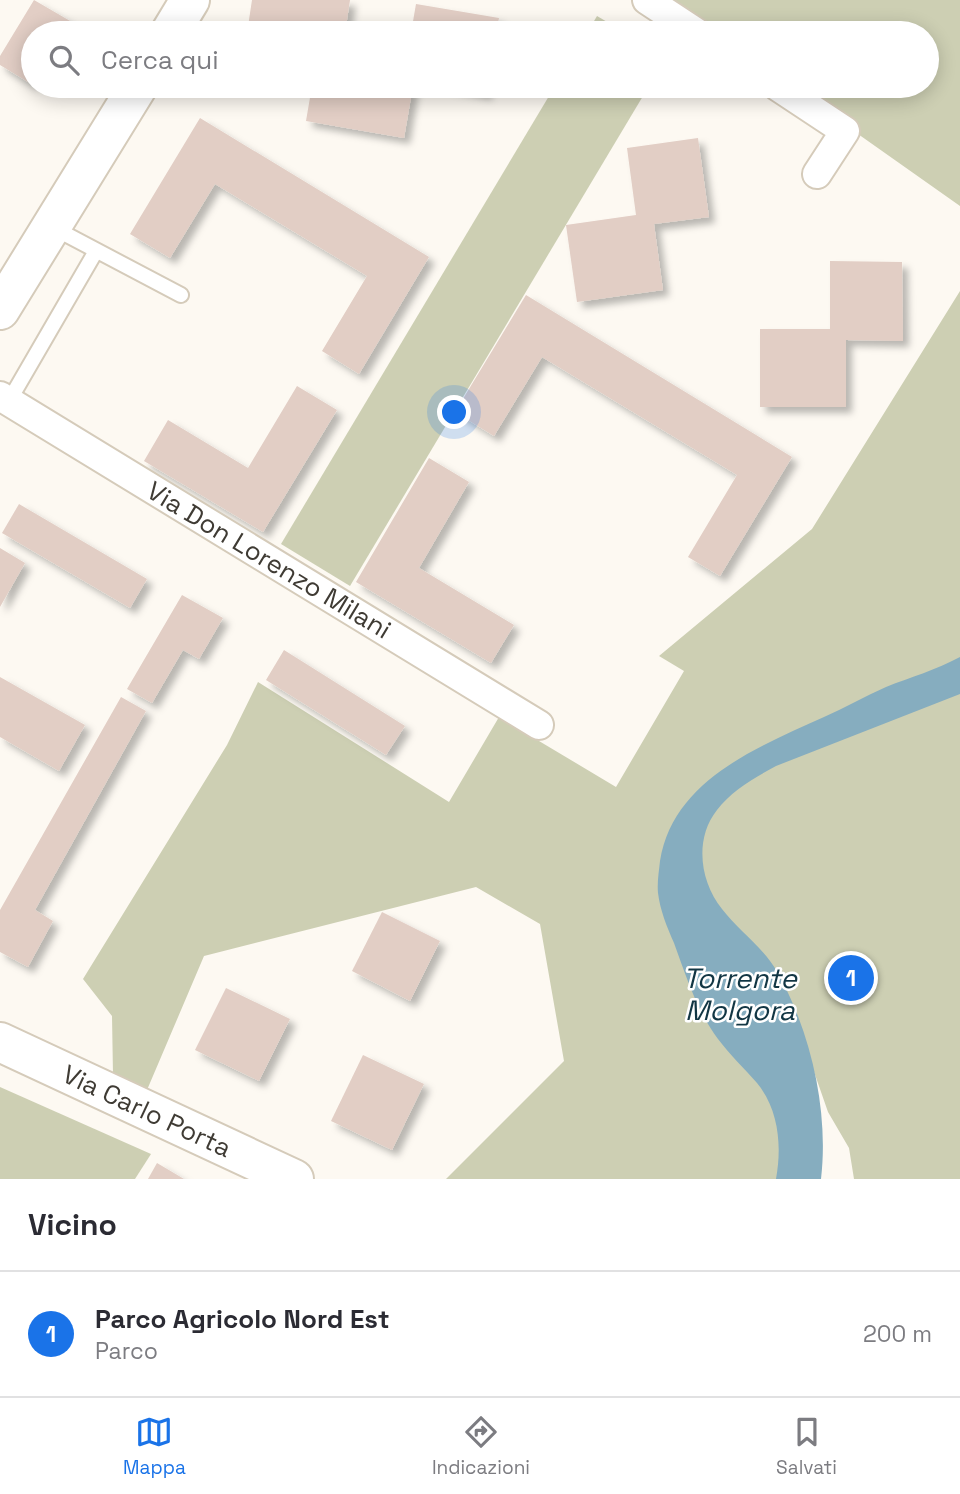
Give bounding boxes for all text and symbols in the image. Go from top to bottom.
search box [21,21,939,98]
icon: search [45,41,83,79]
text: Cerca qui [101,43,219,77]
your location [437,395,471,429]
street label: Via Don Lorenzo Milani [141,474,397,646]
pin: 1 [828,952,874,1004]
water label: Torrente Molgora [683,960,798,1028]
street label: Via Carlo Porta [57,1057,237,1165]
text: Vicino [28,1205,117,1244]
text: Parco Agricolo Nord Est [95,1302,390,1336]
text: 1 [46,1319,56,1349]
text: 200 m [863,1319,932,1349]
text: Parco [95,1336,158,1366]
tab: Mappa [123,1413,186,1480]
tab: Indicazioni [432,1413,530,1480]
tab: Salvati [776,1413,837,1480]

